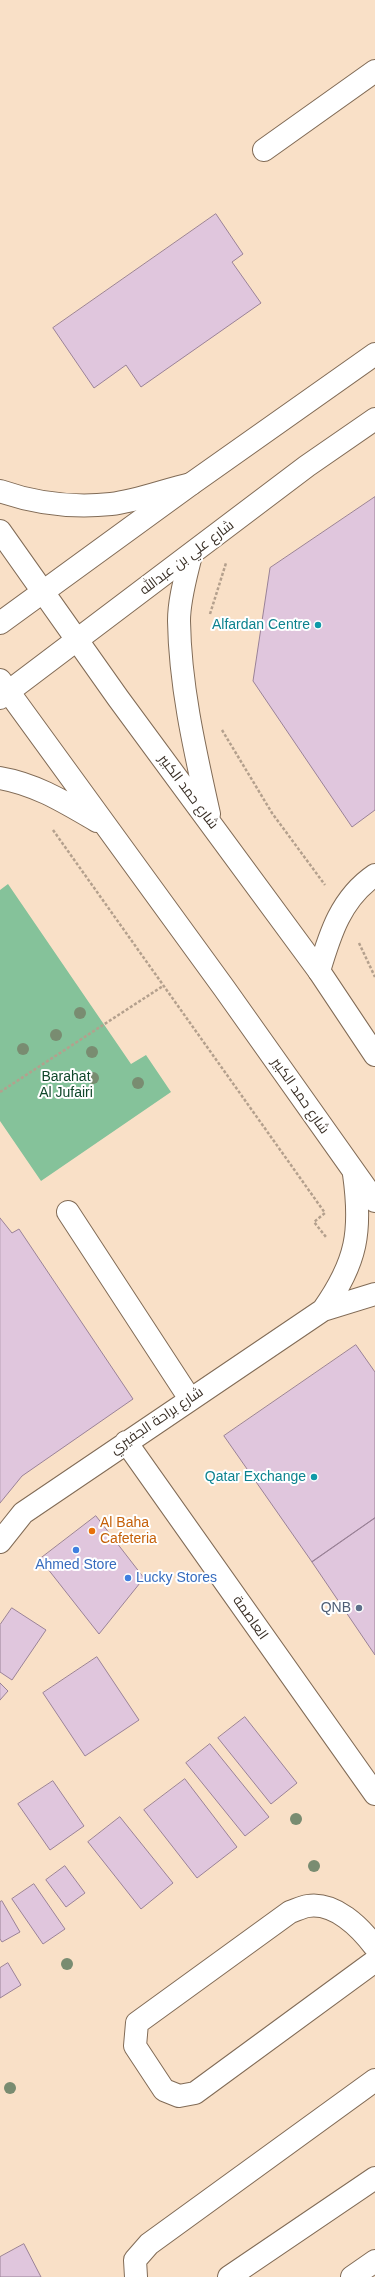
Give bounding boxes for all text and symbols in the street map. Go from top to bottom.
street label: شارع علي بن عبدالله [137,517,237,599]
place label: Alfardan Centre [212,617,310,633]
marker: Alfardan Centre [313,620,323,630]
street label: شارع حمد الكبير [155,751,221,833]
street label: شارع حمد الكبير [268,1055,332,1137]
park label: Barahat Al Jufairi [39,1069,93,1102]
street label: شارع براحة الجفيري [107,1384,207,1458]
place label: Qatar Exchange [205,1469,306,1485]
marker: Qatar Exchange [309,1472,319,1482]
place label: Al Baha Cafeteria [100,1515,157,1548]
marker: Al Baha Cafeteria [87,1526,97,1536]
marker: Ahmed Store [71,1545,81,1555]
place label: Ahmed Store [35,1557,117,1573]
place label: Lucky Stores [136,1570,217,1586]
marker: Lucky Stores [123,1573,133,1583]
street label: العاصمة [229,1593,271,1643]
place label: QNB [321,1600,351,1616]
marker: QNB [354,1603,364,1613]

